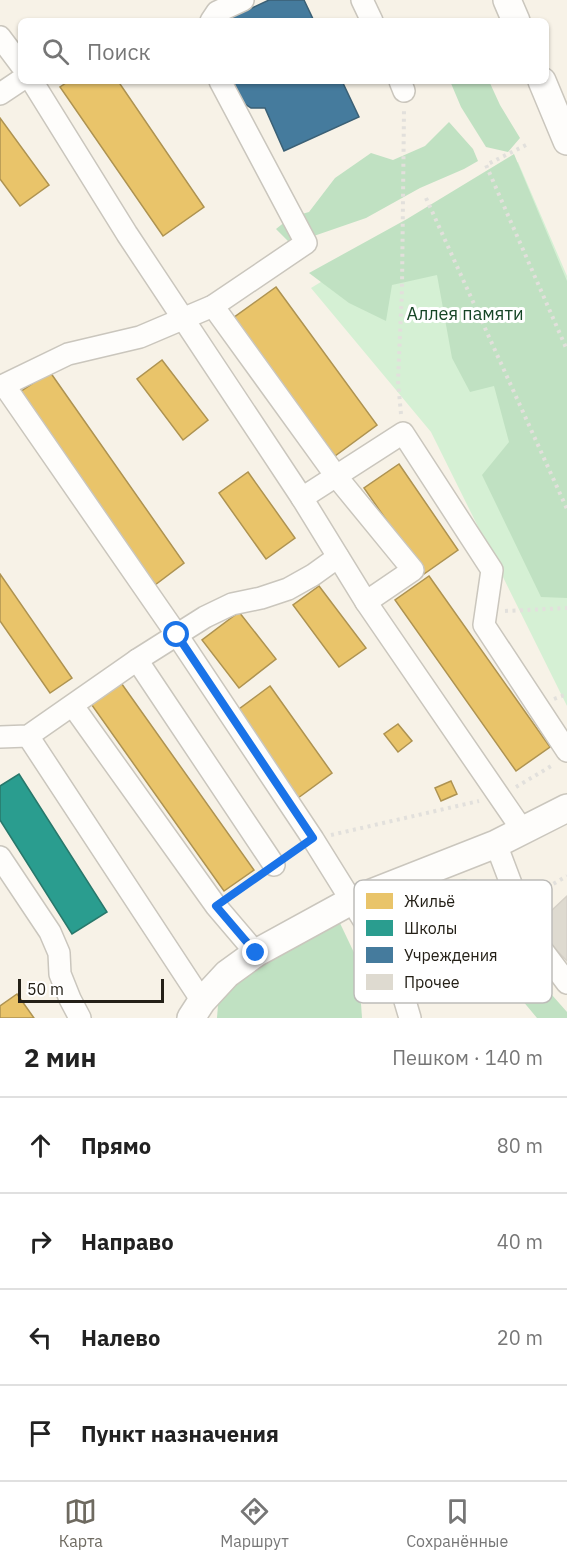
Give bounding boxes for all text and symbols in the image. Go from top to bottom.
search box [18,18,549,84]
icon: search [39,35,72,68]
text: Поиск [87,37,151,66]
park label: Аллея памяти [406,302,524,325]
route start [163,621,189,647]
legend [354,880,552,1003]
text: Жильё [404,891,455,911]
text: Школы [404,918,457,938]
route end [242,939,268,965]
text: Учреждения [404,945,498,965]
text: Прочее [404,972,460,992]
scale bar [18,976,164,1004]
text: 50 m [27,979,64,999]
text: 2 мин [24,1040,96,1074]
text: Пешком · 140 m [392,1044,543,1071]
icon: ahead [24,1129,57,1162]
text: Прямо [81,1131,151,1160]
text: 80 m [497,1132,543,1159]
icon: right [24,1225,57,1258]
text: Направо [81,1227,174,1256]
text: 40 m [497,1228,543,1255]
icon: left [24,1321,57,1354]
text: Налево [81,1323,160,1352]
text: 20 m [497,1324,543,1351]
icon: arrive [24,1417,57,1450]
text: Пункт назначения [81,1419,279,1448]
tab: Карта [59,1495,103,1551]
tab: Маршрут [220,1495,289,1551]
tab: Сохранённые [406,1495,508,1551]

